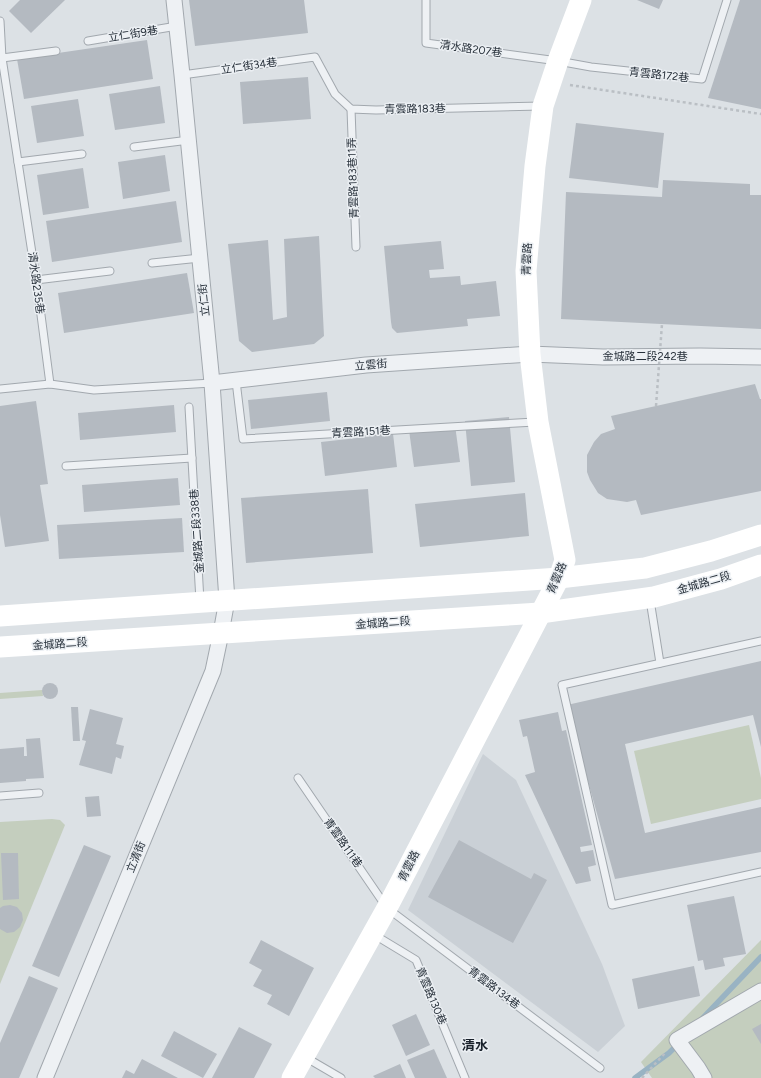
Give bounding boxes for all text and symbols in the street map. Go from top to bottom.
street label: 立仁街9巷 [107,24,159,44]
street label: 清水路207巷 [439,38,503,60]
street label: 立仁街34巷 [220,56,278,76]
street label: 青雲路172巷 [628,65,690,85]
street label: 青雲路183巷 [384,102,446,116]
street label: 青雲路183巷11弄 [345,137,361,219]
street label: 青雲路 [520,242,534,276]
street label: 清水路235巷 [25,251,47,315]
street label: 立仁街 [196,283,212,317]
street label: 金城路二段242巷 [602,350,688,363]
street label: 立雲街 [354,357,388,373]
street label: 青雲路151巷 [331,424,391,440]
street label: 金城路二段338巷 [188,488,206,574]
street label: 青雲路 [545,560,569,596]
street label: 金城路二段 [676,569,732,597]
street label: 金城路二段 [355,615,411,631]
street label: 金城路二段 [32,636,88,652]
street label: 青雲路111巷 [321,816,365,870]
street label: 立清街 [124,839,148,875]
street label: 青雲路 [396,848,422,884]
street label: 青雲路134巷 [466,964,522,1012]
street label: 青雲路130巷 [413,965,449,1027]
district label: 清水 [462,1038,488,1053]

